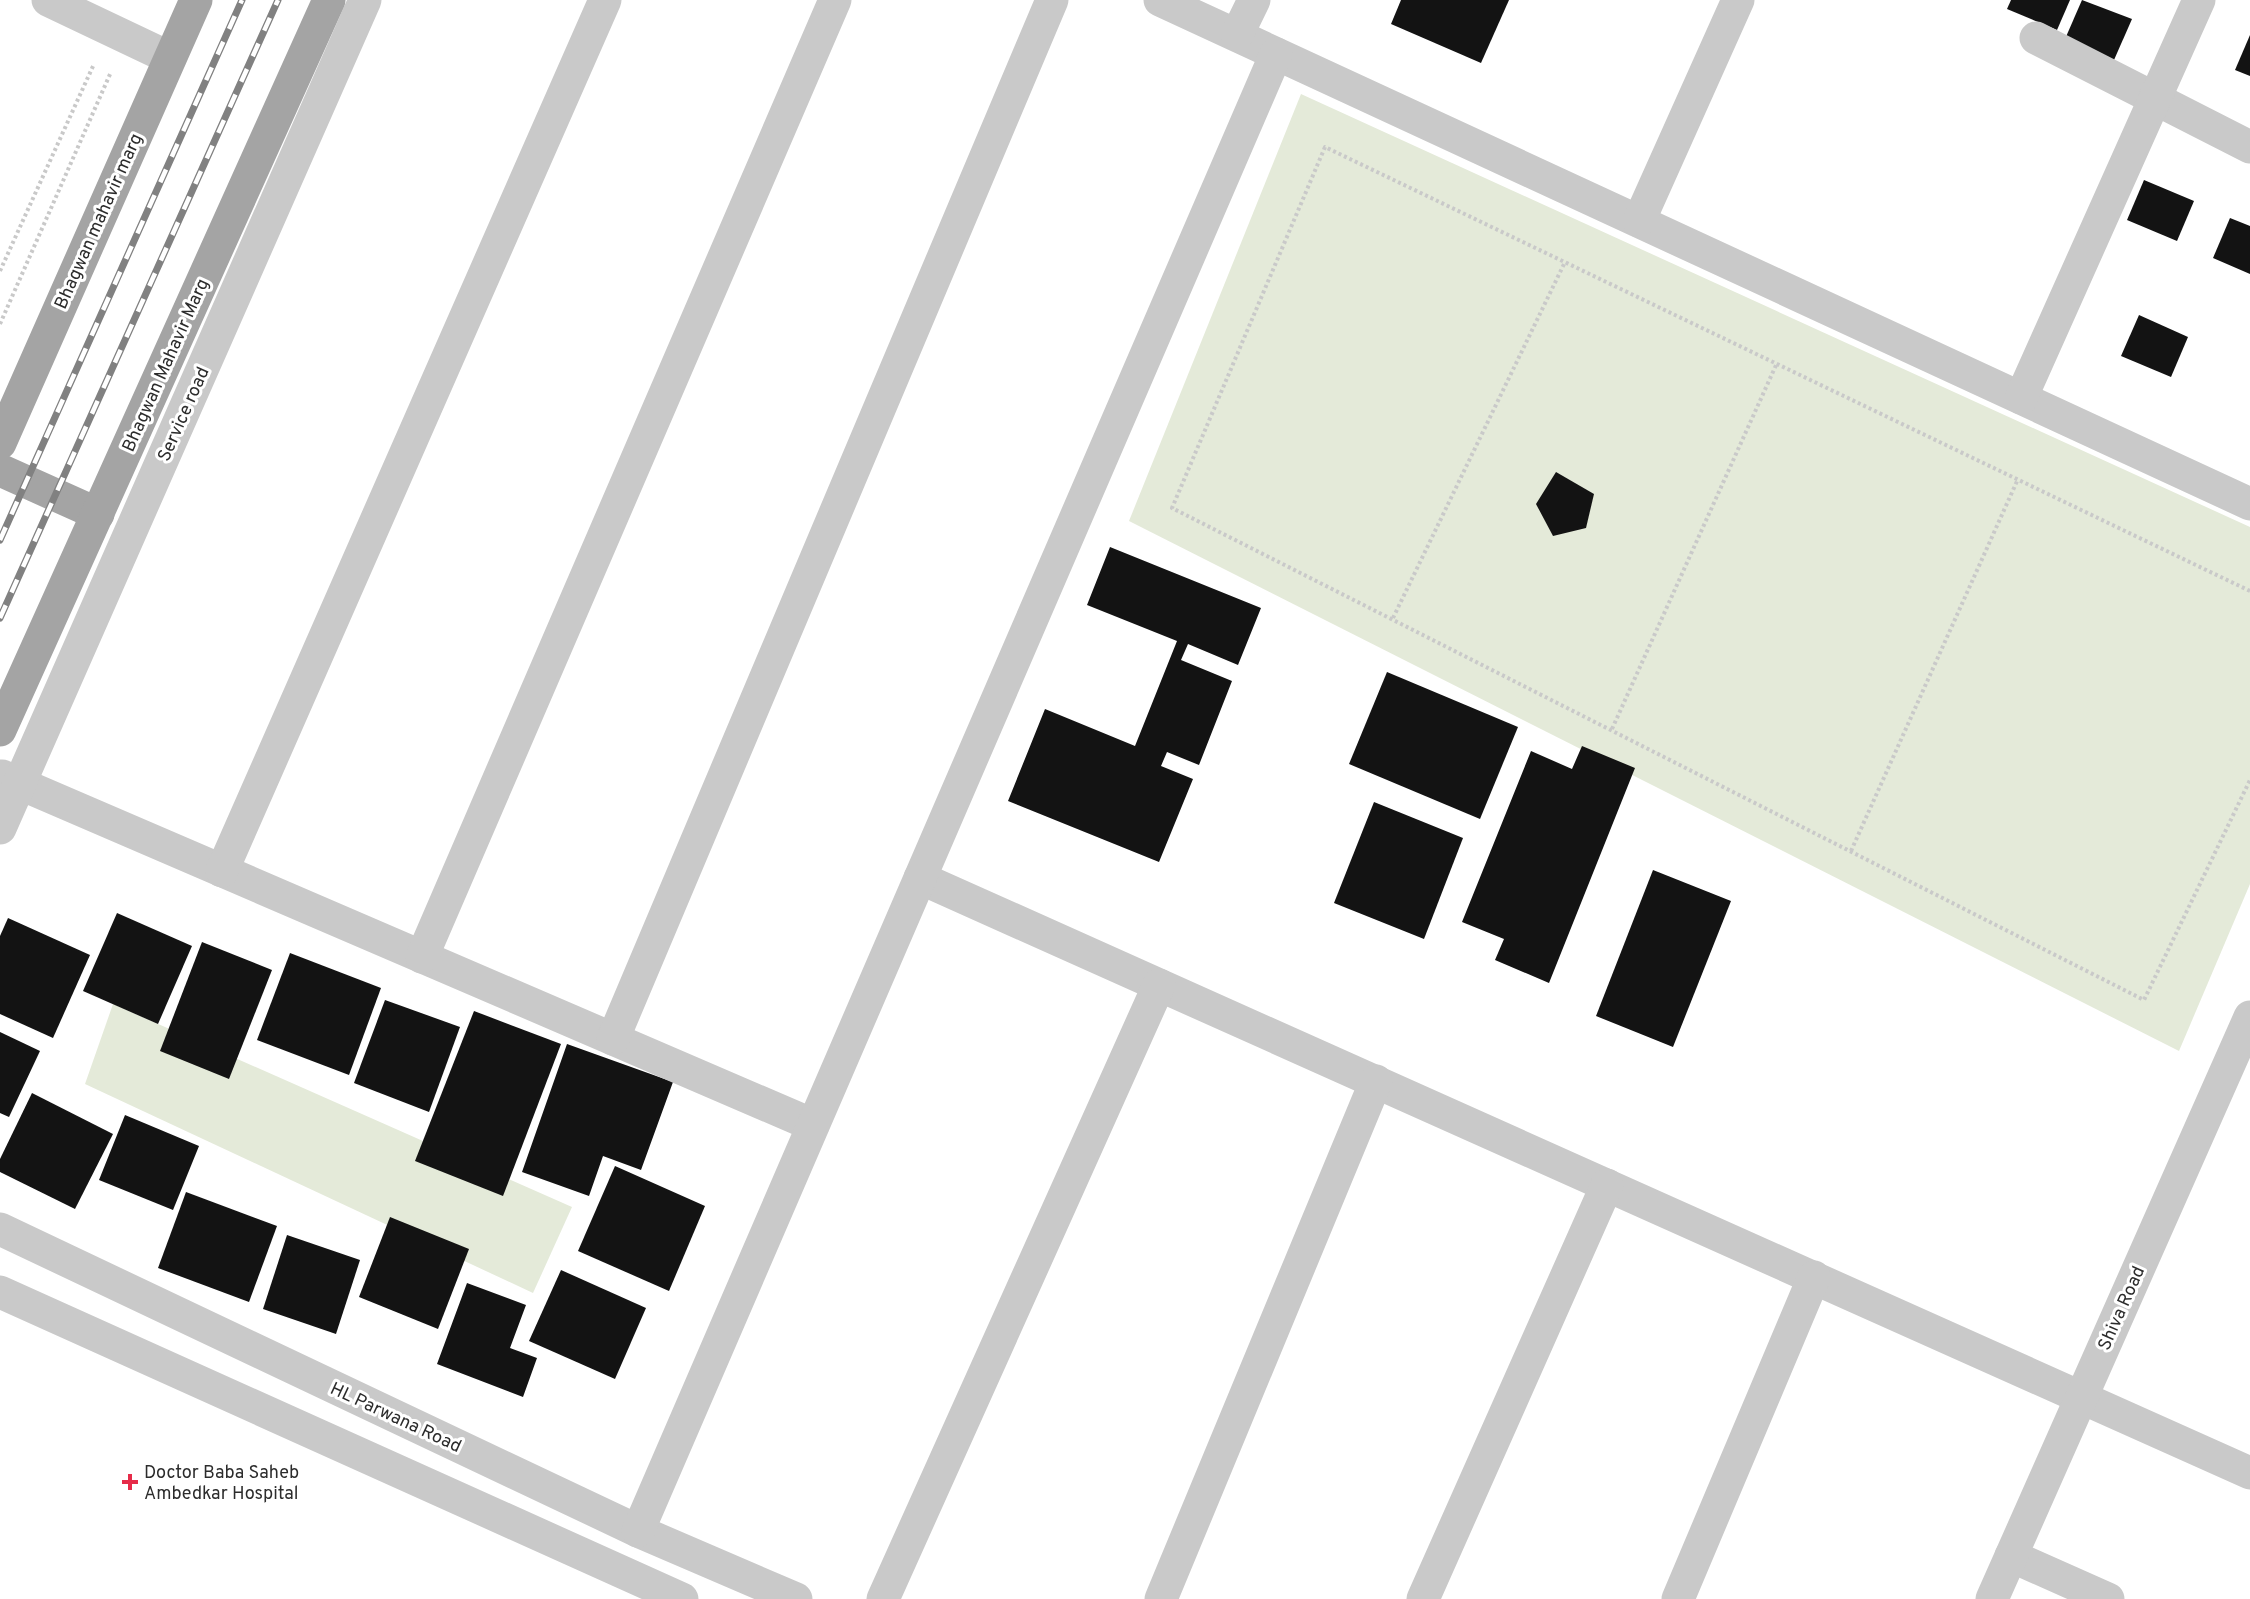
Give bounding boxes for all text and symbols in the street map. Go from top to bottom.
street label: Bhagwan mahavir marg [50,130,148,313]
street label: Bhagwan Mahavir Marg [118,275,215,456]
street label: Service road [153,364,215,465]
street label: Shiva Road [2094,1263,2151,1354]
street label: HL Parwana Road [326,1378,465,1459]
place label: Doctor Baba Saheb Ambedkar Hospital [144,1462,299,1506]
marker: Doctor Baba Saheb Ambedkar Hospital [121,1473,139,1491]

